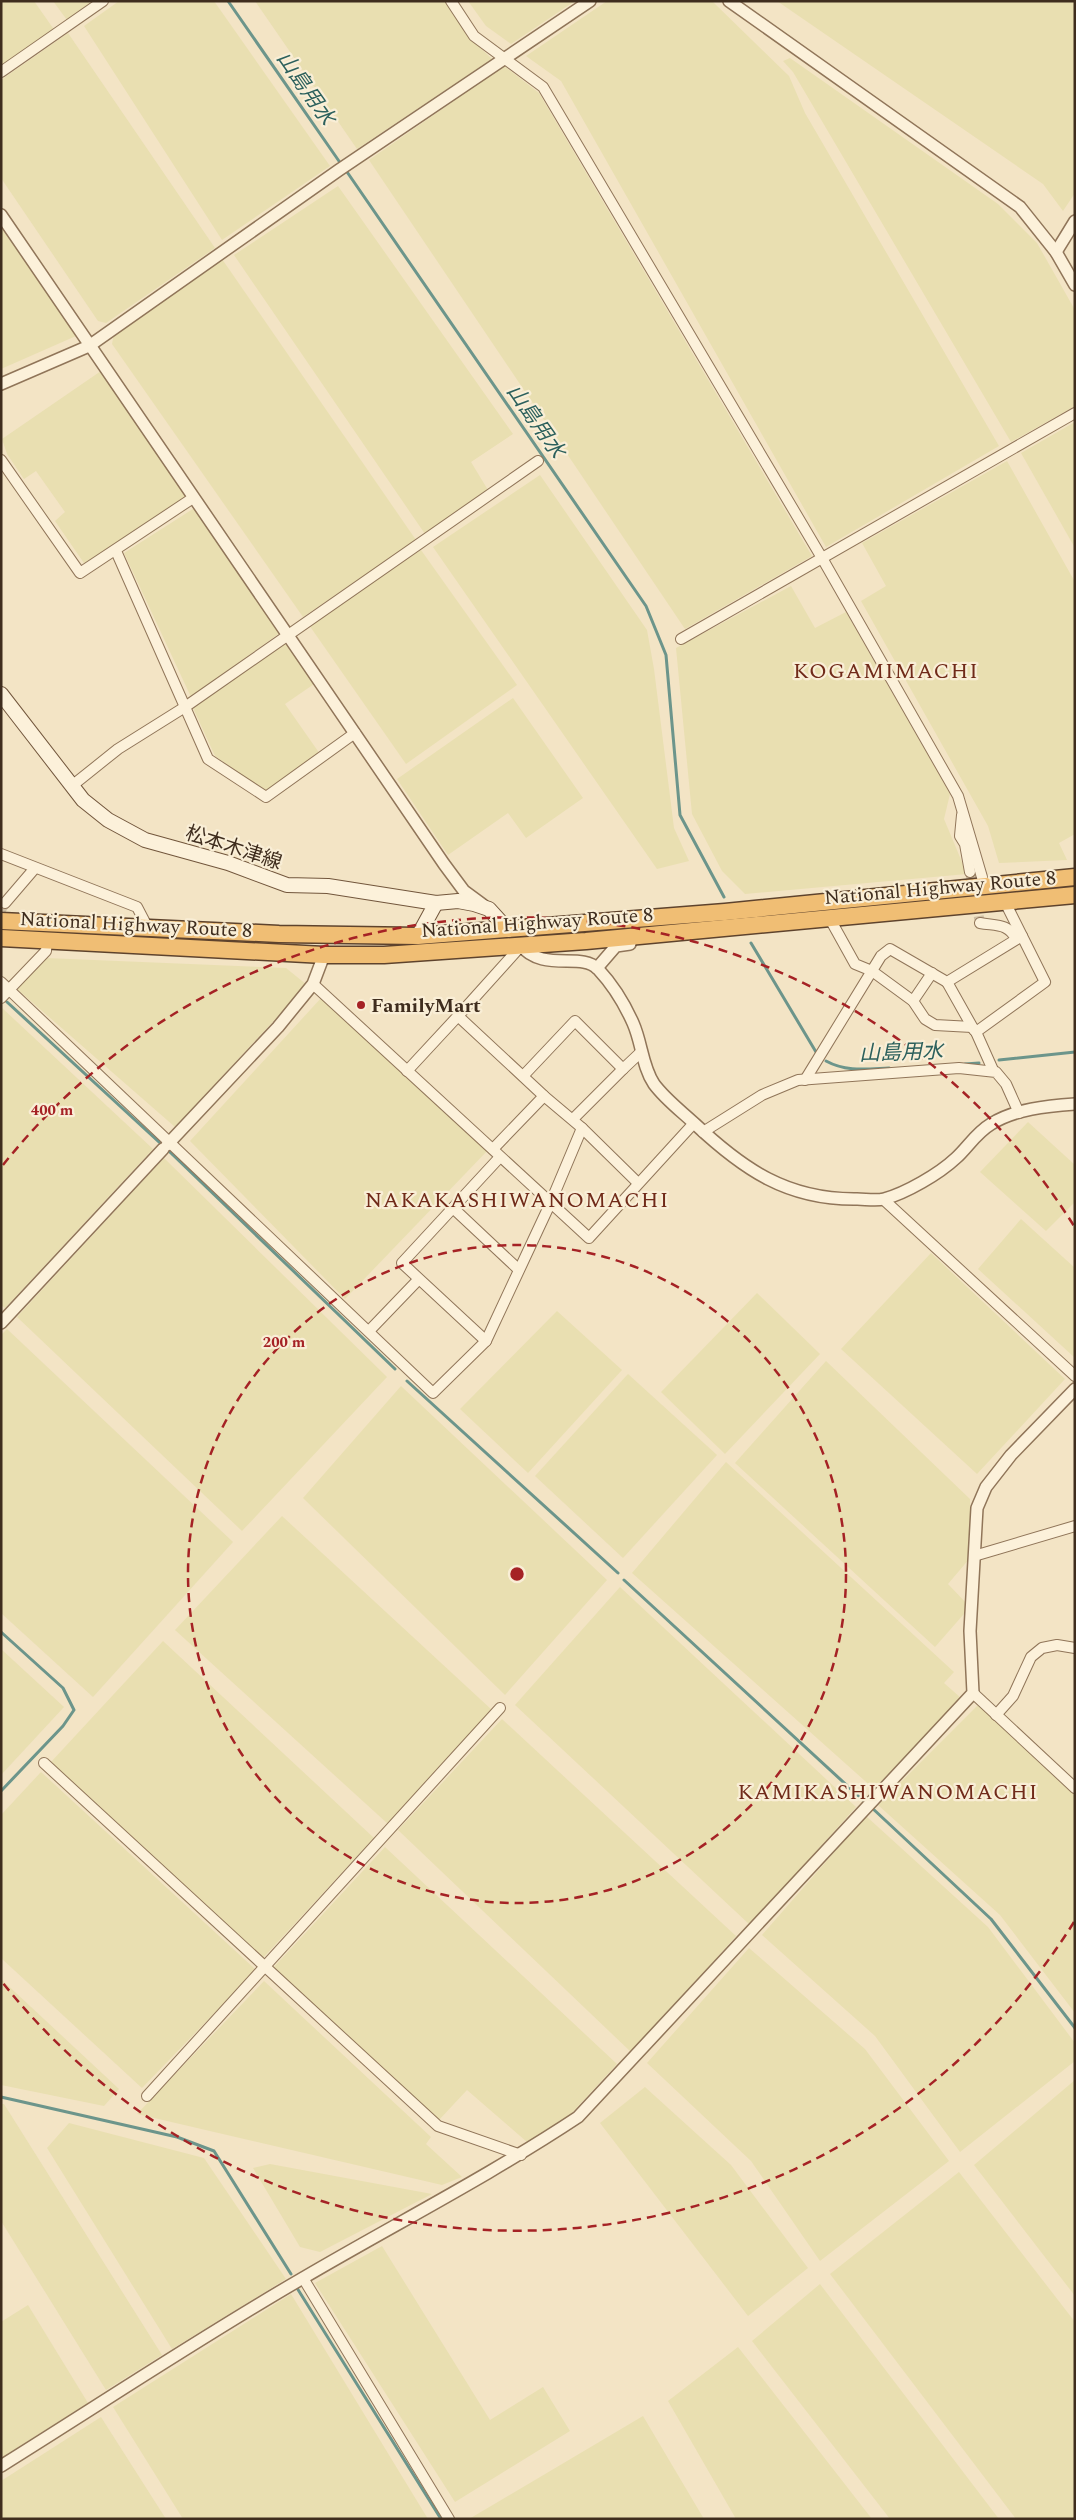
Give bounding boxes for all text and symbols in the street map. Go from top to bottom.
water label: 山島用水 [268,45,344,134]
water label: 山島用水 [498,378,574,467]
district label: KOGAMIMACHI [793,655,979,688]
street label: 松本木津線 [182,818,286,878]
street label: National Highway Route 8 [823,863,1057,913]
street label: National Highway Route 8 [420,900,654,946]
street label: National Highway Route 8 [19,904,253,946]
place label: FamilyMart [371,991,481,1021]
marker: FamilyMart [355,999,367,1011]
water label: 山島用水 [859,1035,946,1070]
text: 400 m [31,1099,74,1122]
district label: NAKAKASHIWANOMACHI [365,1184,669,1217]
text: 200 m [263,1331,306,1354]
centre of rings [508,1565,526,1583]
district label: KAMIKASHIWANOMACHI [738,1776,1038,1809]

